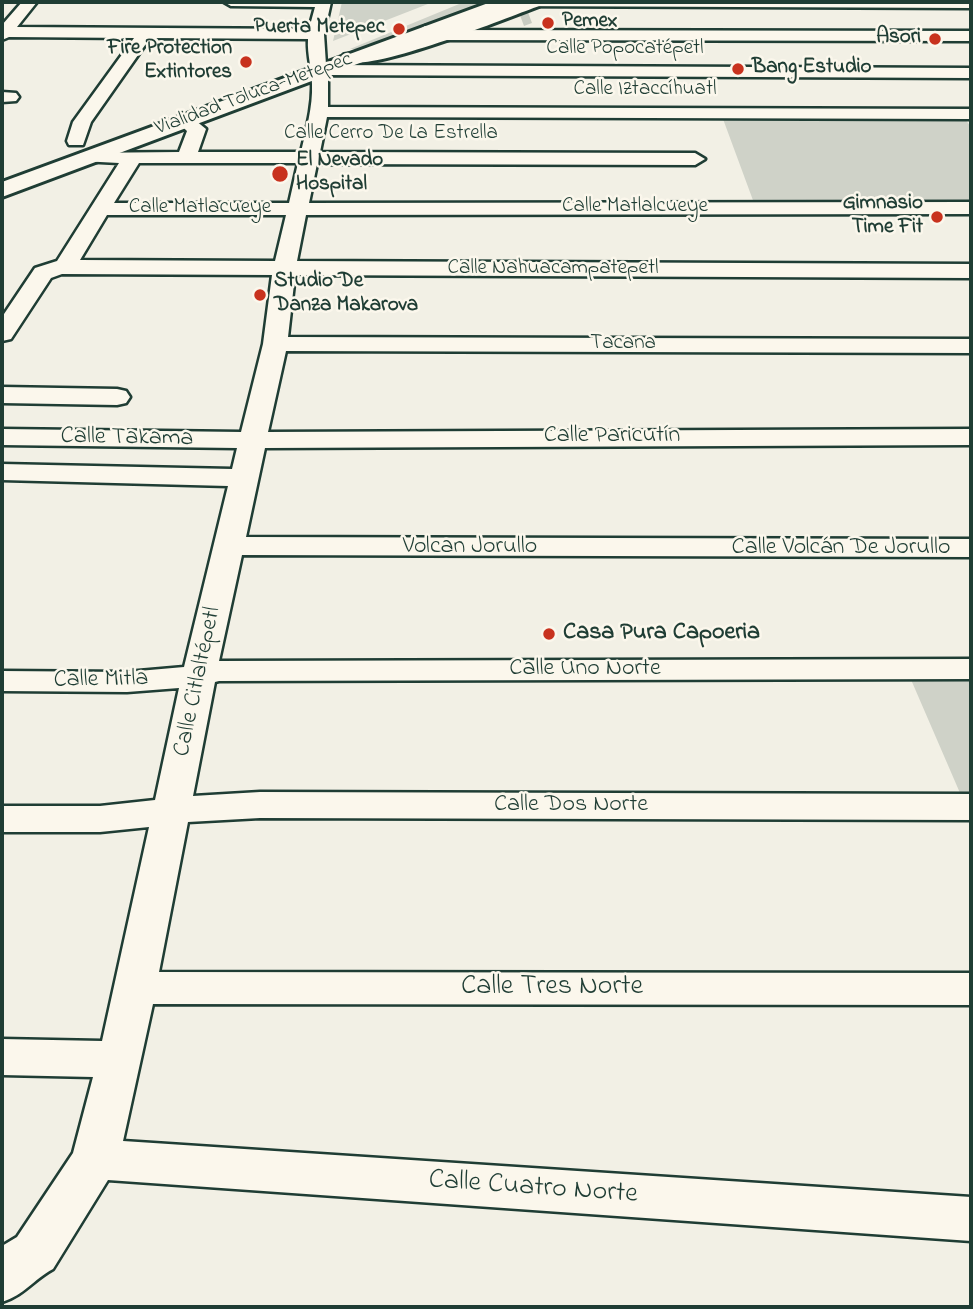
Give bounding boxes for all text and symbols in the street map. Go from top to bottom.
place label: Pemex [562,10,617,36]
marker: Pemex [540,15,556,31]
place label: Puerta Metepec [254,16,385,42]
marker: Puerta Metepec [391,21,407,37]
place label: Asori [876,26,921,52]
marker: Asori [927,31,943,47]
place label: Fire Protection Extintores [107,37,232,87]
street label: Calle Popocatépetl [546,37,704,63]
street label: Vialidad Toluca-Metepec [152,48,356,142]
marker: Fire Protection Extintores [238,54,254,70]
place label: Bang Estudio [752,56,871,82]
marker: Bang Estudio [730,61,746,77]
street label: Calle Iztaccíhuatl [574,78,716,104]
street label: Calle Cerro De La Estrella [284,122,498,148]
place label: El Nevado Hospital [296,149,383,199]
marker: El Nevado Hospital [270,164,290,184]
place label: Gimnasio Time Fit [843,192,923,242]
street label: Calle Matlalcueye [562,195,708,221]
street label: Calle Matlacueye [129,196,271,222]
marker: Gimnasio Time Fit [929,209,945,225]
street label: Calle Nahuacampatepetl [448,257,658,283]
place label: Studio De Danza Makarova [274,270,418,320]
marker: Studio De Danza Makarova [252,287,268,303]
street label: Tacana [590,332,656,358]
street label: Calle Takama [60,423,194,455]
street label: Calle Paricutín [544,423,680,451]
street label: Volcan Jorullo [403,534,537,562]
street label: Calle Volcán De Jorullo [732,535,950,563]
street label: Calle Citlaltépetl [169,605,229,759]
place label: Casa Pura Capoeria [563,620,760,648]
marker: Casa Pura Capoeria [541,626,557,642]
street label: Calle Uno Norte [509,656,661,684]
street label: Calle Mitla [53,666,149,696]
street label: Calle Dos Norte [494,792,648,820]
street label: Calle Tres Norte [461,971,643,1005]
street label: Calle Cuatro Norte [427,1165,639,1213]

